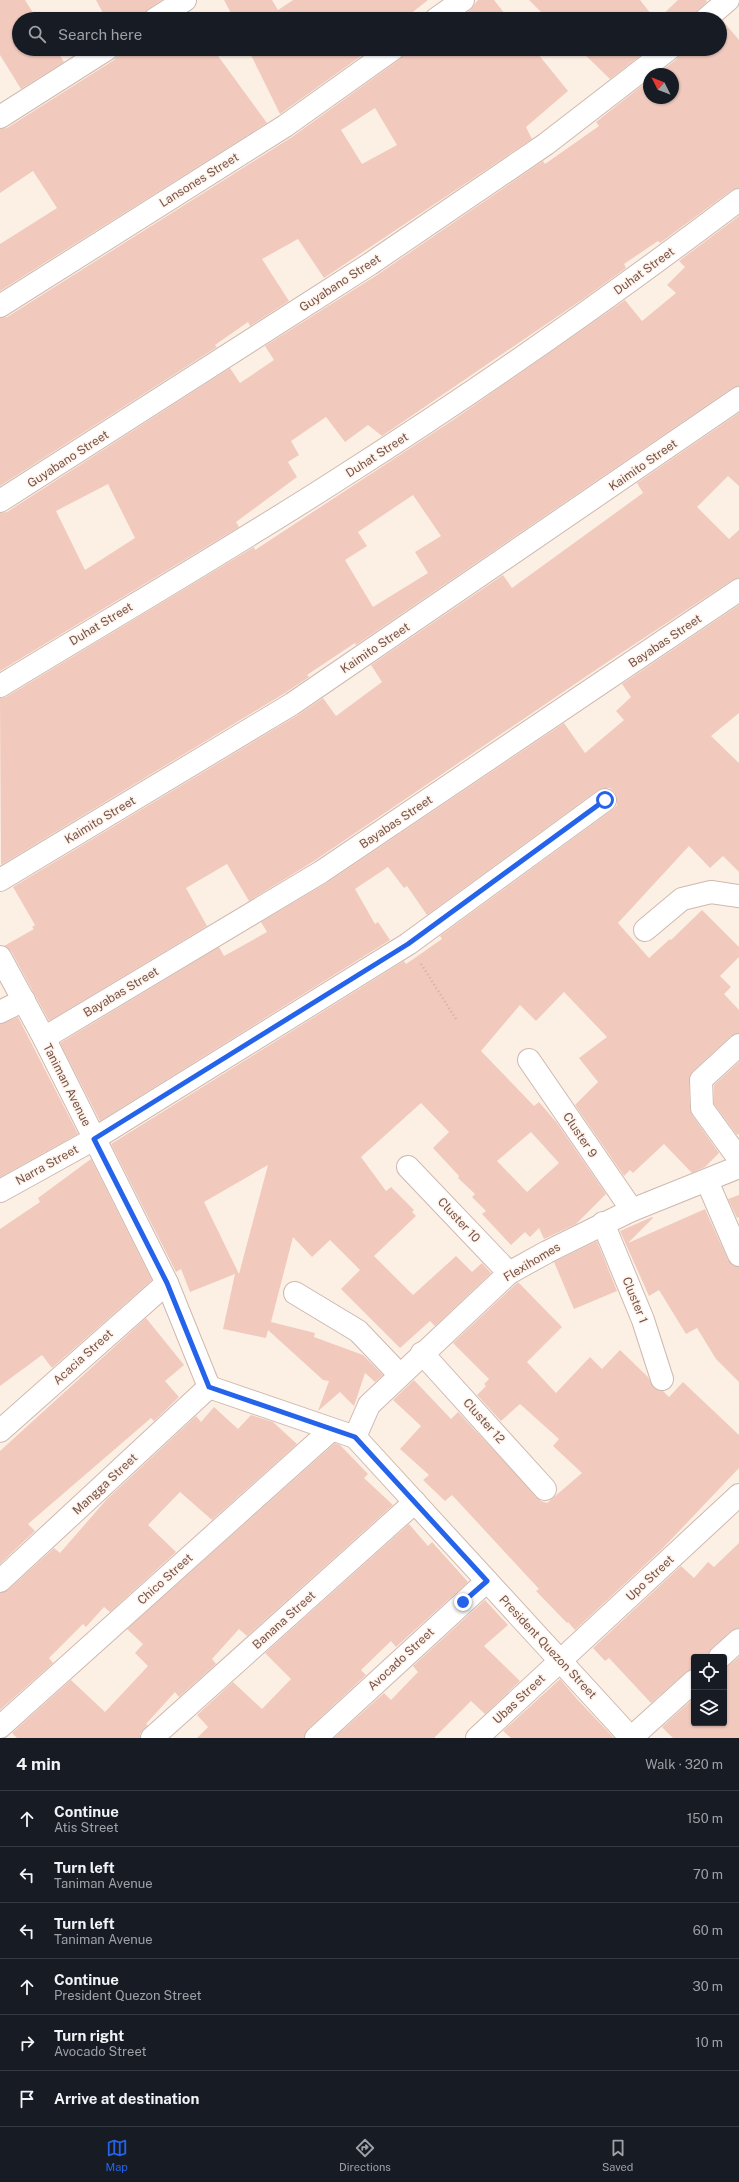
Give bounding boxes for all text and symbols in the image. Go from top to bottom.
search box [12,12,727,56]
icon: search [26,23,48,45]
text: Search here [58,26,142,43]
north arrow [643,68,679,104]
street label: Lansones Street [157,150,241,210]
street label: Duhat Street [611,244,677,298]
street label: Guyabano Street [297,251,383,314]
street label: Guyabano Street [25,427,111,490]
street label: Duhat Street [343,430,411,480]
street label: Kaimito Street [606,436,680,494]
street label: Duhat Street [67,599,135,648]
street label: Bayabas Street [626,611,704,671]
street label: Kaimito Street [338,620,412,676]
route start [596,791,614,809]
street label: Bayabas Street [357,792,435,852]
street label: Kaimito Street [62,793,138,847]
street label: Bayabas Street [81,964,161,1020]
street label: Taniman Avenue [40,1041,94,1129]
street label: Cluster 9 [560,1110,600,1160]
street label: Narra Street [13,1142,81,1188]
street label: Cluster 10 [435,1195,483,1245]
street label: Flexihomes [501,1240,563,1284]
street label: Cluster 1 [619,1275,651,1325]
street label: Acacia Street [50,1326,116,1387]
street label: Cluster 12 [460,1396,508,1446]
street label: Mangga Street [70,1450,140,1518]
street label: Chico Street [135,1550,196,1607]
street label: Upo Street [623,1552,677,1604]
street label: Banana Street [250,1588,319,1652]
street label: President Quezon Street [496,1592,600,1702]
route end [454,1593,472,1611]
street label: Avocado Street [365,1625,437,1693]
map controls [691,1654,727,1726]
button: locate [691,1654,727,1690]
street label: Ubas Street [490,1671,548,1727]
button: layers [691,1690,727,1726]
text: 4 min [16,1754,61,1774]
text: Walk · 320 m [645,1757,723,1772]
text: Continue [54,1803,119,1820]
icon: ahead [16,1808,38,1830]
text: 150 m [687,1811,723,1826]
text: Atis Street [54,1820,118,1835]
text: Turn left [54,1859,115,1876]
icon: left [16,1864,38,1886]
text: 70 m [693,1867,723,1882]
text: Taniman Avenue [54,1876,153,1891]
text: Turn left [54,1915,115,1932]
icon: left [16,1920,38,1942]
text: 60 m [693,1923,723,1938]
text: Taniman Avenue [54,1932,153,1947]
text: Continue [54,1971,119,1988]
icon: ahead [16,1976,38,1998]
text: 30 m [693,1979,723,1994]
text: President Quezon Street [54,1988,202,2003]
text: Turn right [54,2027,124,2044]
icon: right [16,2032,38,2054]
text: 10 m [695,2035,723,2050]
text: Avocado Street [54,2044,147,2059]
icon: arrive [16,2088,38,2110]
text: Arrive at destination [54,2090,199,2107]
tab: Map [106,2137,128,2173]
tab: Directions [339,2137,391,2173]
tab: Saved [602,2137,633,2173]

